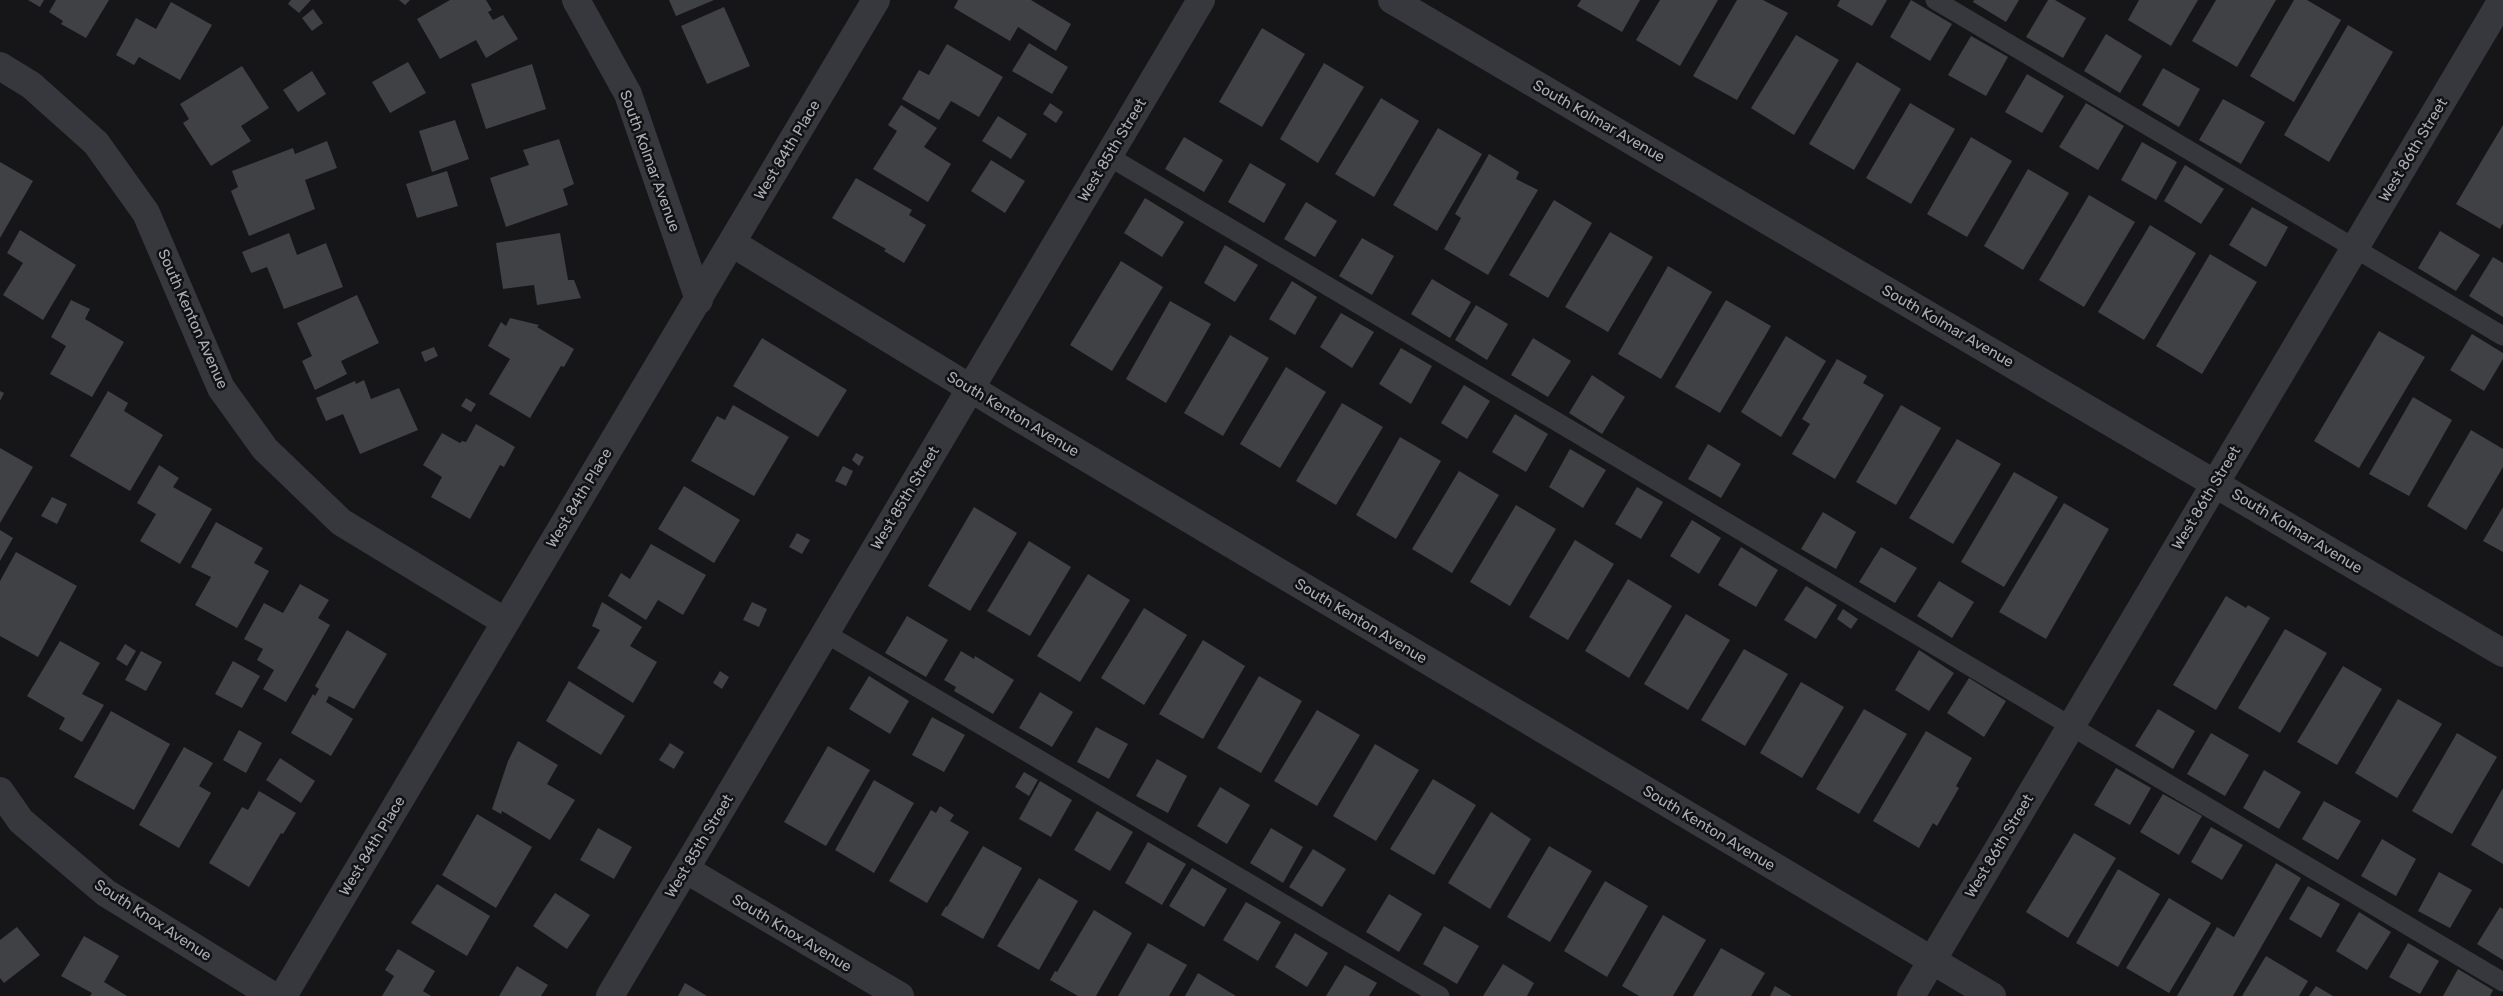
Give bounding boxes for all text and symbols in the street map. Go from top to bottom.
street label: South Kolmar Avenue [1530,76,1668,166]
street label: South Kolmar Avenue [616,88,684,234]
street label: West 85th Street [1074,95,1150,205]
street label: West 86th Street [2375,95,2451,205]
street label: West 84th Place [750,97,824,203]
street label: South Kenton Avenue [154,246,232,392]
street label: South Kolmar Avenue [1879,281,2017,371]
street label: South Kenton Avenue [944,367,1082,461]
street label: West 85th Street [867,443,943,553]
street label: West 86th Street [2168,443,2244,553]
street label: West 84th Place [542,445,616,551]
street label: South Kolmar Avenue [2228,485,2366,577]
street label: South Kenton Avenue [1292,574,1430,668]
street label: South Kenton Avenue [1640,781,1778,875]
street label: West 85th Street [661,791,737,901]
street label: West 86th Street [1961,791,2037,901]
street label: West 84th Place [335,793,409,899]
street label: South Knox Avenue [91,875,215,965]
street label: South Knox Avenue [729,890,855,976]

